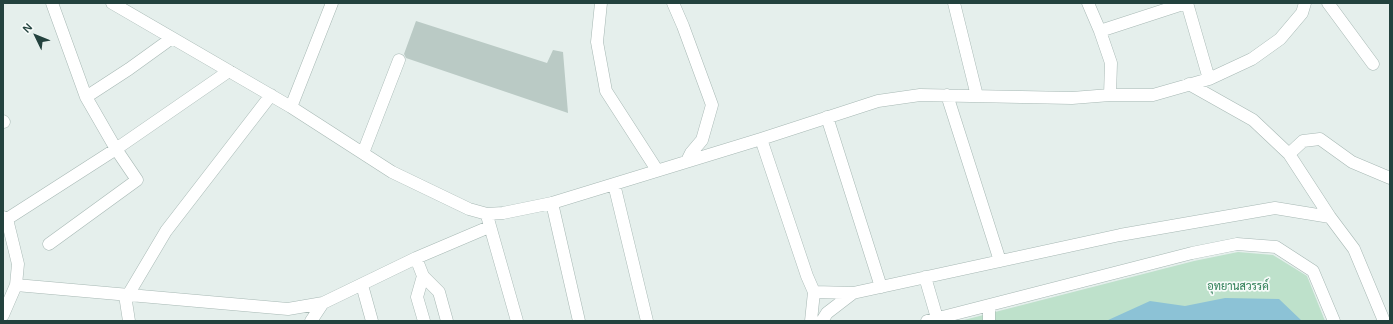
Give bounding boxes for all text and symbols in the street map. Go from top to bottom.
north arrow [16,16,56,56]
text: N [20,21,34,35]
park label: อุทยานสวรรค์ [1207,280,1269,294]

